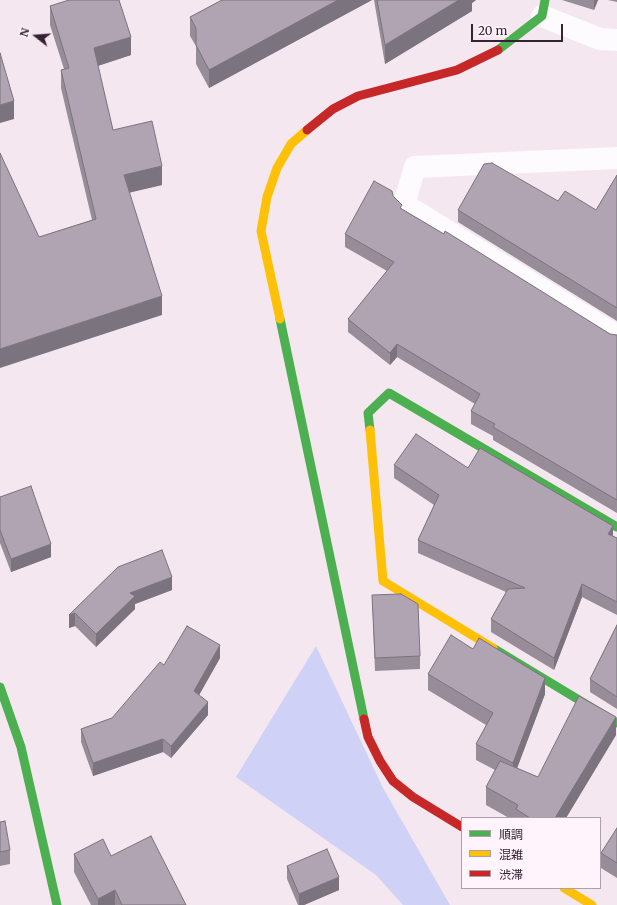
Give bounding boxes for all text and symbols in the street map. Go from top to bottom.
north arrow [16,16,56,56]
scale bar [473,16,565,42]
text: 20 m [478,23,507,38]
text: N [17,26,32,39]
legend [461,817,601,889]
text: 順調 [499,827,523,842]
text: 混雑 [499,847,523,862]
text: 渋滞 [499,867,523,882]

